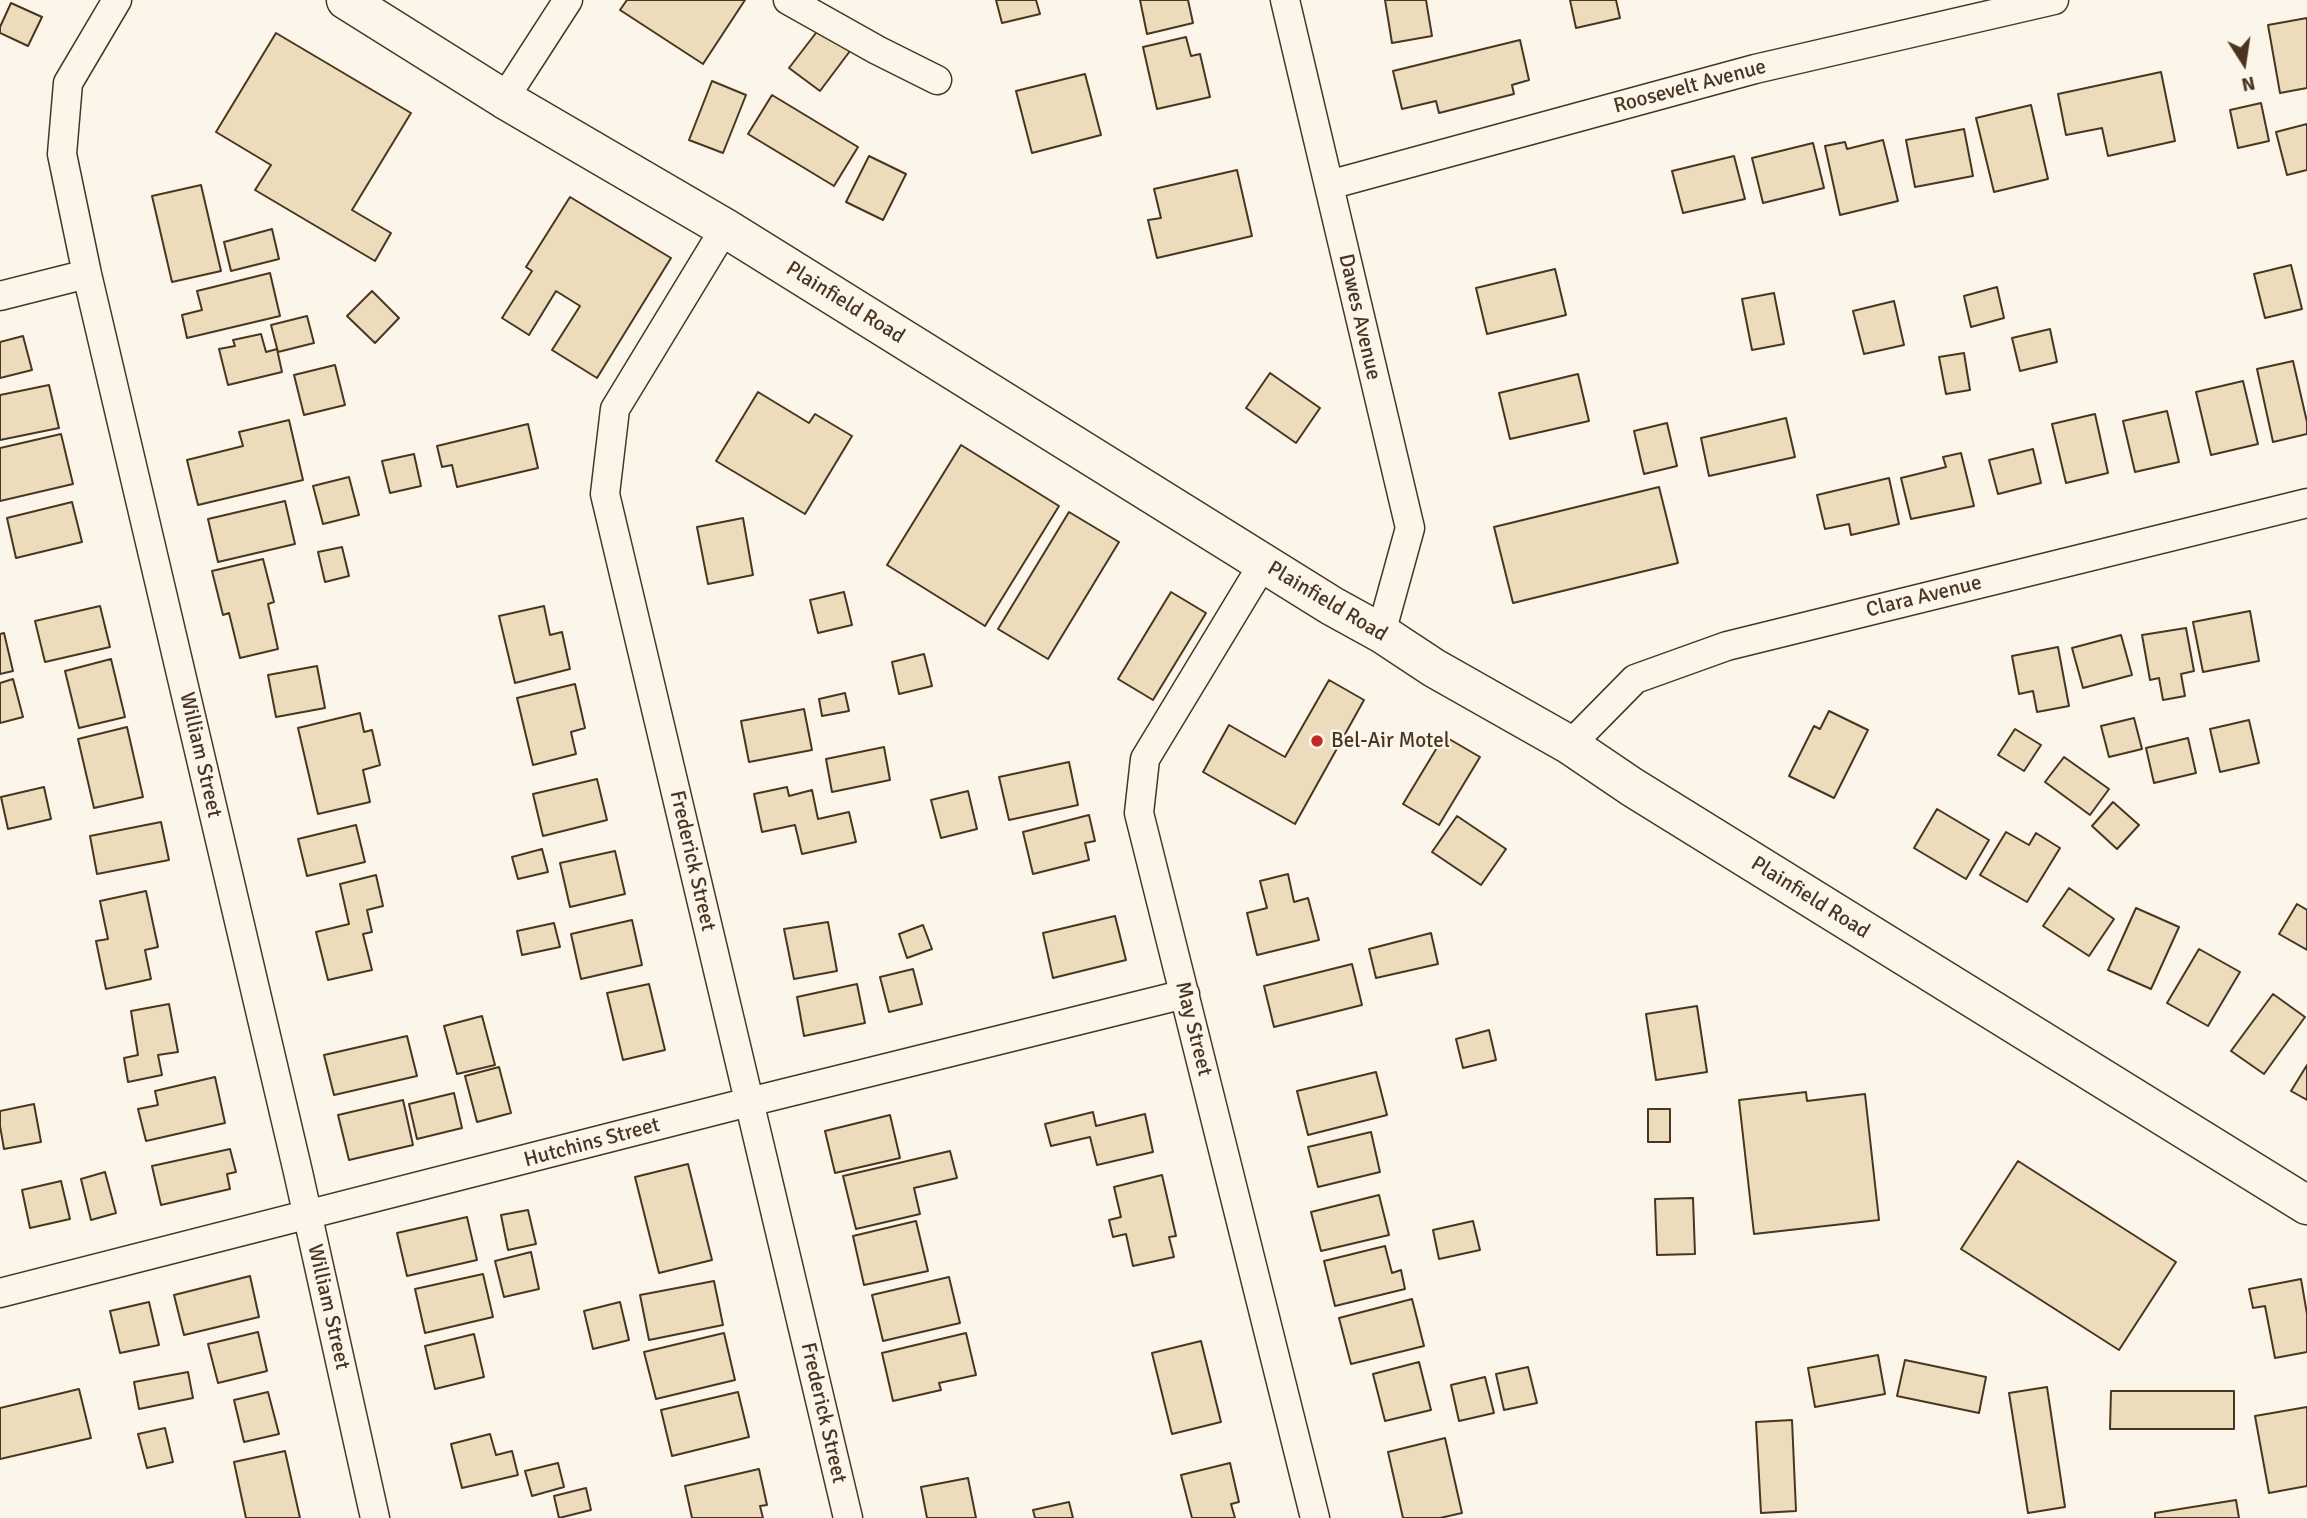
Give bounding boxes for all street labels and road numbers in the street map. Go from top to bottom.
street label: Roosevelt Avenue [1611,55,1769,119]
street label: Dawes Avenue [1332,251,1386,383]
street label: Plainfield Road [781,256,909,350]
street label: Plainfield Road [1262,556,1392,648]
street label: Clara Avenue [1864,570,1984,624]
street label: William Street [173,690,227,820]
street label: Frederick Street [664,788,720,934]
street label: Plainfield Road [1746,851,1874,945]
street label: May Street [1169,979,1217,1079]
street label: Hutchins Street [521,1113,663,1173]
street label: William Street [301,1242,355,1372]
street label: Frederick Street [795,1340,851,1486]

